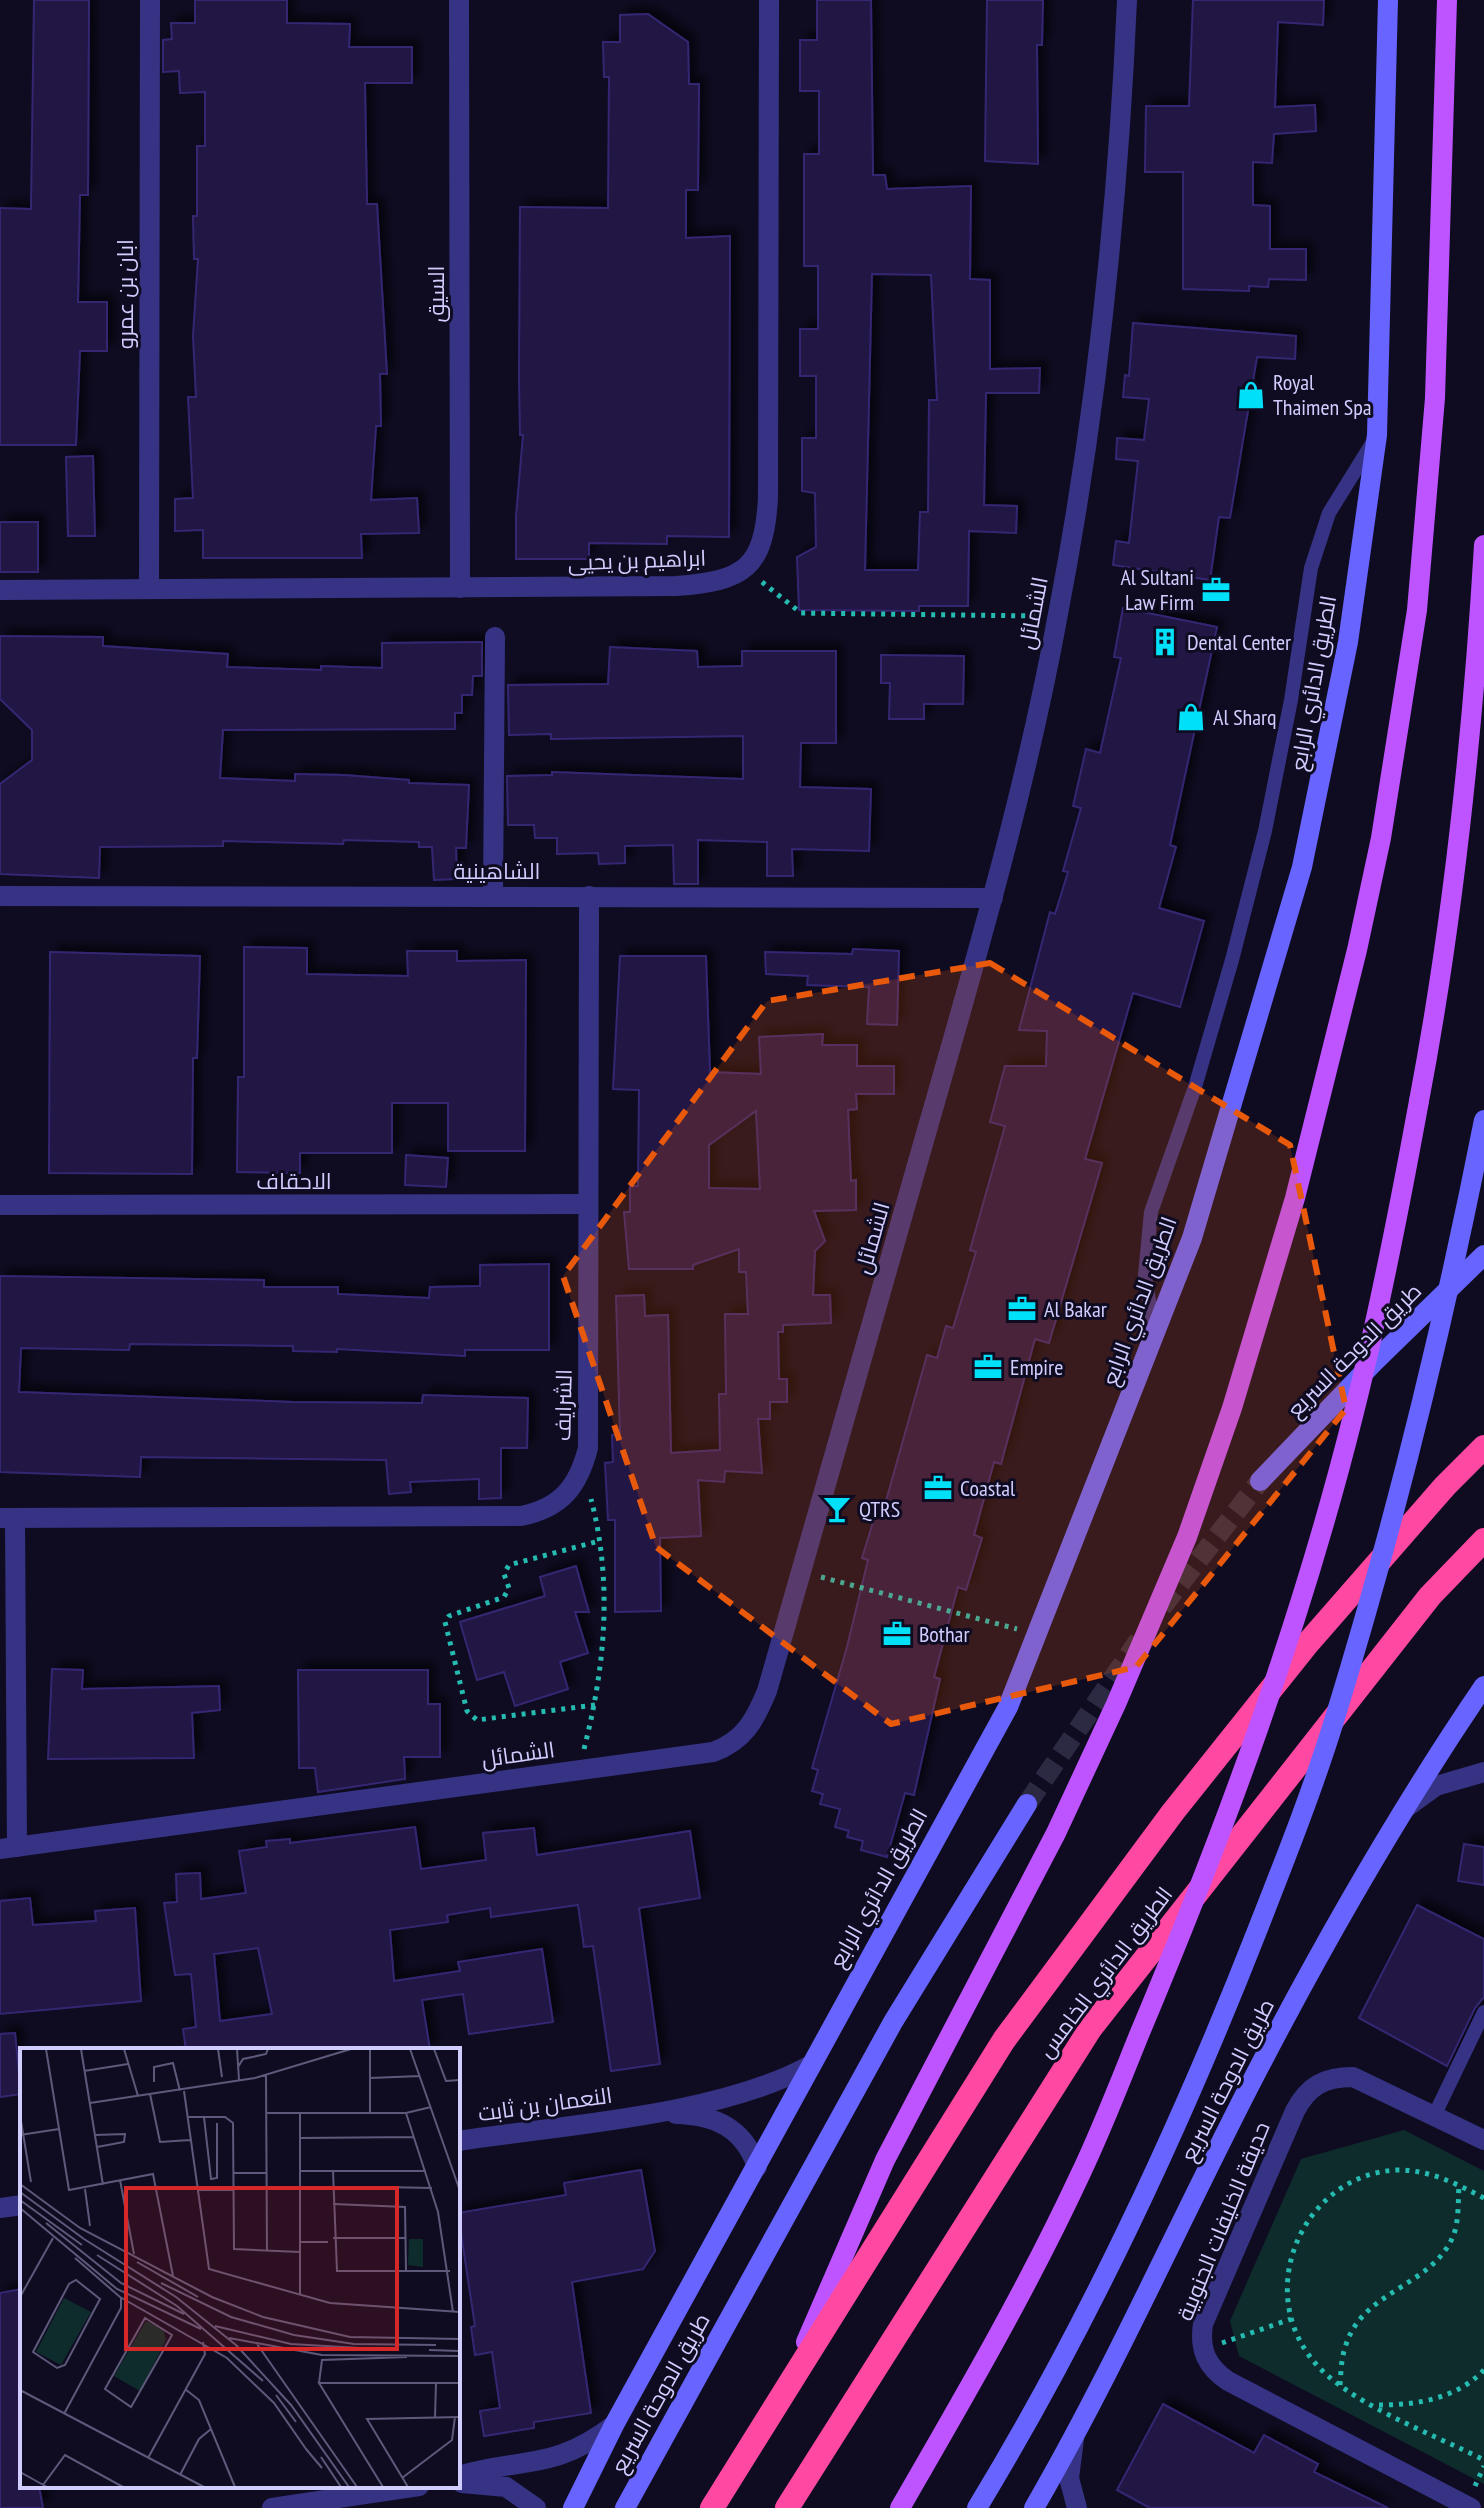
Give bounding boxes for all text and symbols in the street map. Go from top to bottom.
street label: ابان بن عمرو [111,239,139,349]
street label: السيق [422,265,450,323]
place label: Royal Thaimen Spa [1273,368,1372,421]
shop icon: Royal Thaimen Spa [1236,380,1266,410]
street label: ابراهيم بن يحيى [567,544,707,578]
place label: Al Sultani Law Firm [1120,563,1194,616]
street label: الشمائل [1012,574,1054,652]
office icon: Al Sultani Law Firm [1201,575,1231,605]
street label: الطريق الدائري الرابع [1284,593,1345,773]
building icon: Dental Center [1150,627,1180,657]
place label: Dental Center [1187,628,1291,656]
shop icon: Al Sharq [1176,702,1206,732]
place label: Al Sharq [1213,703,1277,731]
street label: الشاهينية [453,857,541,885]
street label: الاحقاف [256,1167,332,1195]
street label: الشمائل [848,1199,896,1277]
street label: الطريق الدائري الرابع [1095,1213,1185,1390]
street label: طريق الدوحة السريع [1281,1277,1428,1424]
office icon: Al Bakar [1007,1294,1037,1324]
place label: Al Bakar [1044,1295,1107,1323]
office icon: Empire [973,1352,1003,1382]
place label: Empire [1010,1353,1063,1381]
street label: الشرايف [548,1369,578,1441]
office icon: Coastal [923,1473,953,1503]
place label: Coastal [960,1474,1016,1502]
bar icon: QTRS [822,1494,852,1524]
place label: QTRS [859,1495,900,1523]
office icon: Bothar [882,1619,912,1649]
place label: Bothar [919,1620,969,1648]
street label: الشمائل [480,1735,556,1773]
street label: الطريق الدائري الرابع [823,1803,936,1974]
street label: الطريق الدائري الخامس [1032,1881,1181,2065]
street label: طريق الدوحة السريع [1174,1994,1281,2167]
inset map [20,2048,460,2488]
street label: النعمان بن ثابت [476,2081,614,2127]
street label: حديقة الخليفات الجنوبية [1170,2118,1276,2324]
street label: طريق الدوحة السريع [604,2308,716,2479]

